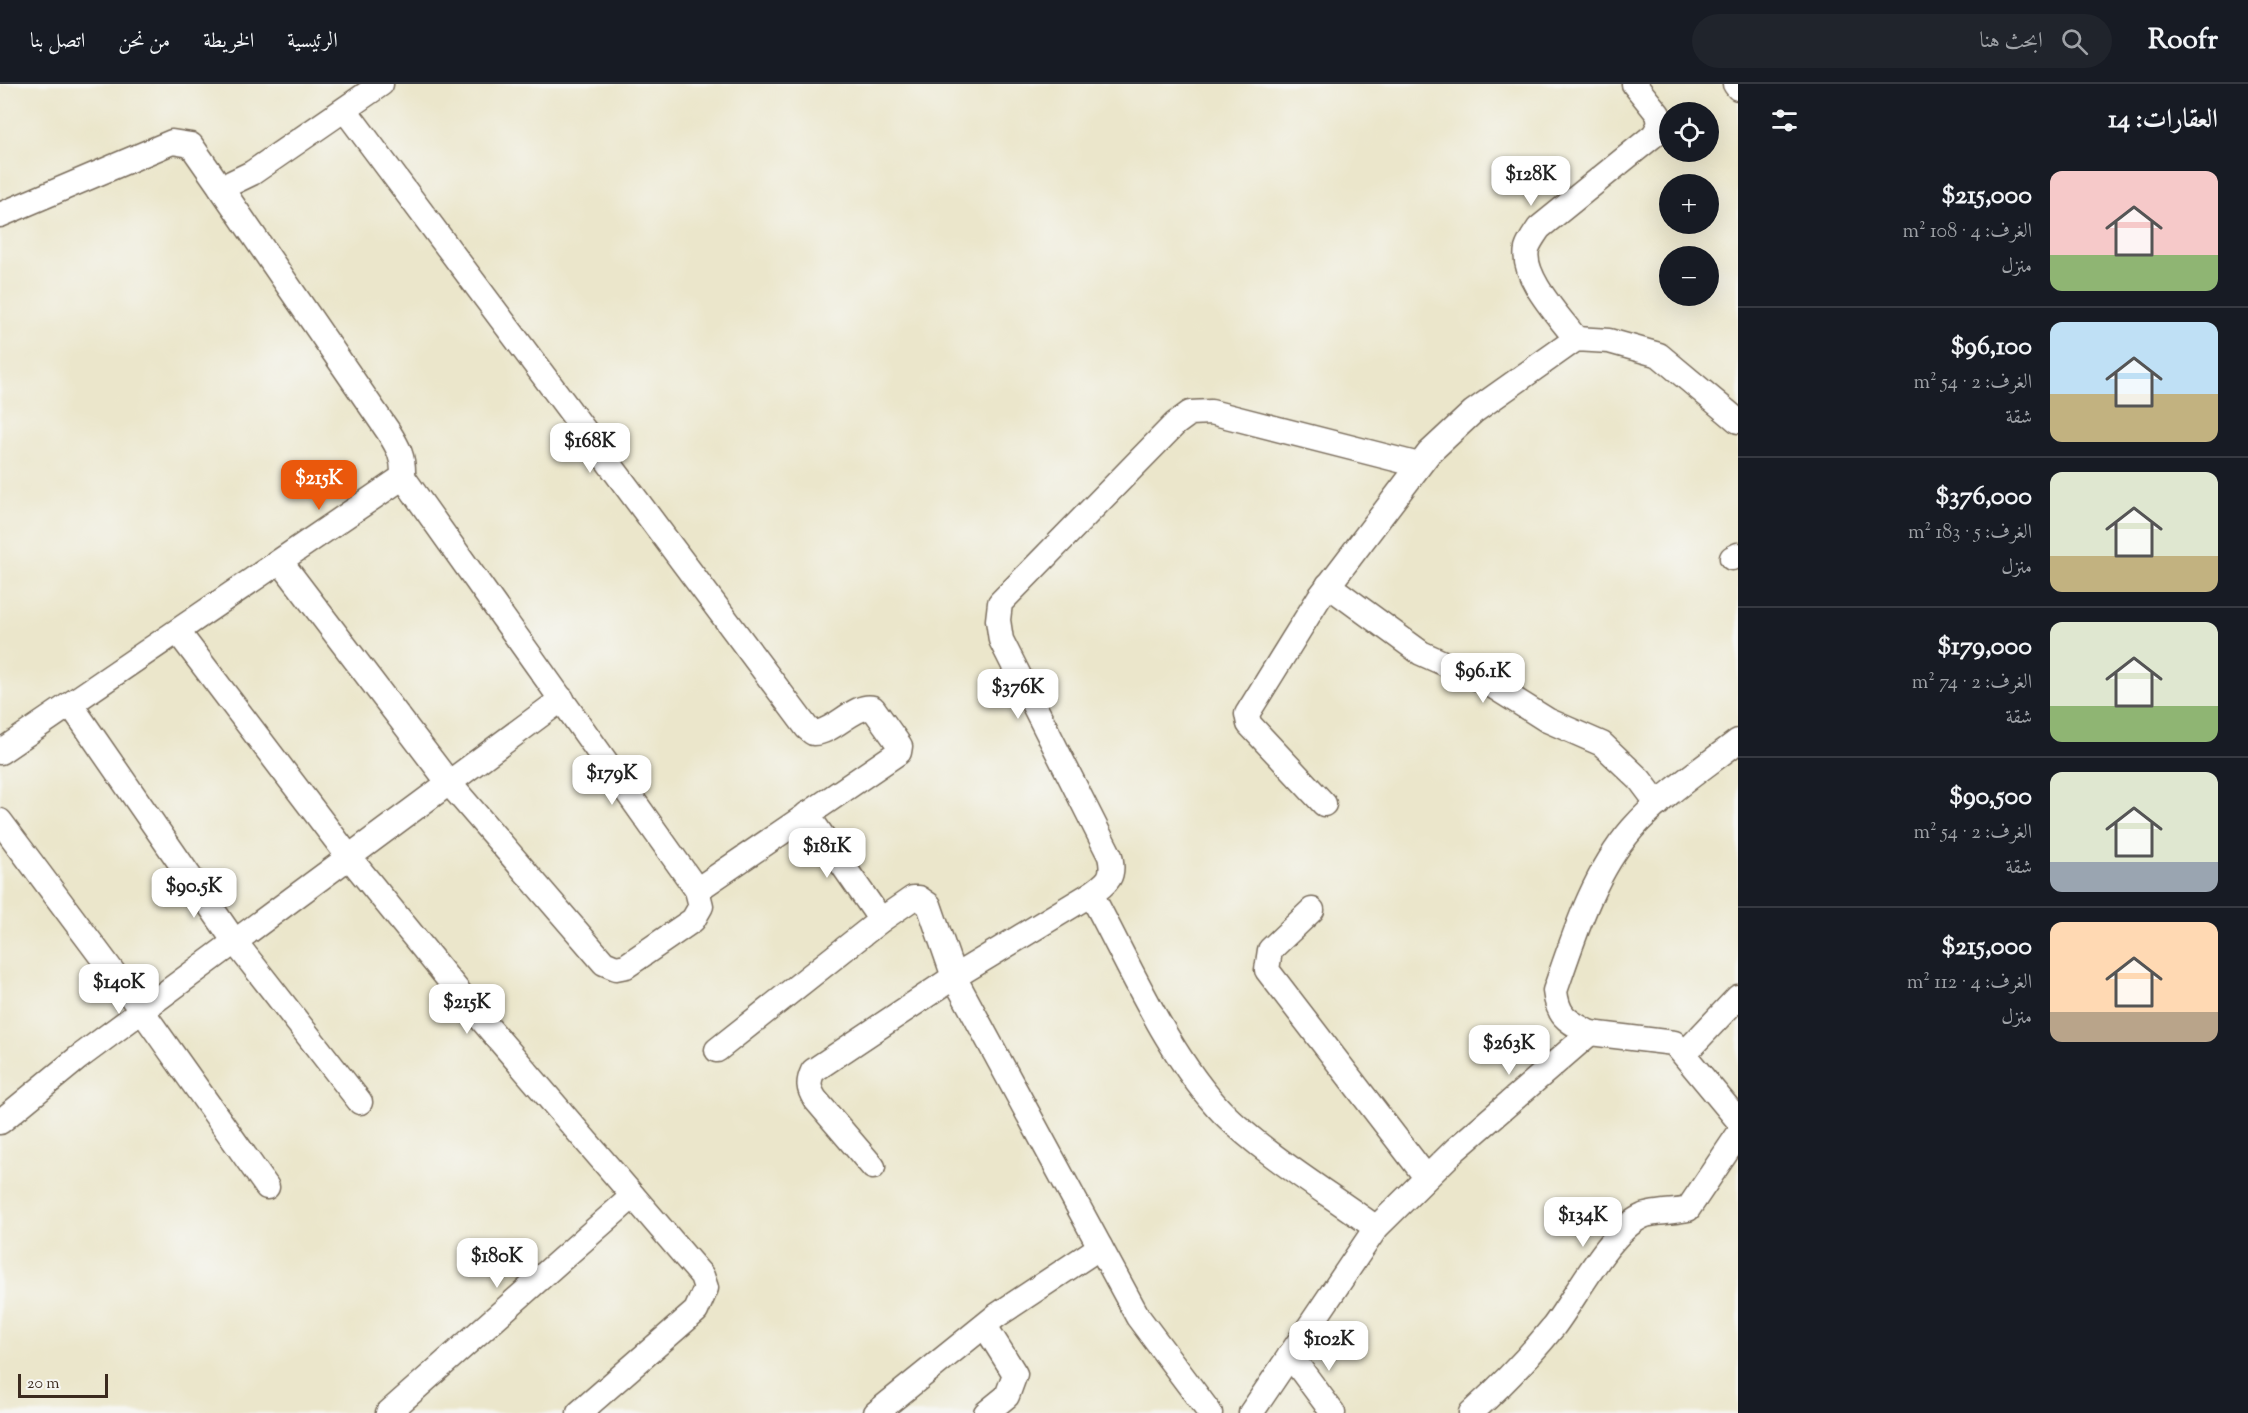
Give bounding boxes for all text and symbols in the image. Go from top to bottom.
search box [1692,14,2112,68]
text: Roofr [2148,21,2218,61]
icon: search [2058,25,2091,58]
text: ابحث هنا [1980,26,2043,58]
text: اتصل بنا [30,27,85,57]
text: من نحن [118,27,170,57]
text: الخريطة [203,27,254,57]
text: الرئيسية [287,27,338,57]
map controls [1659,102,1719,306]
button: locate [1659,102,1719,162]
text: العقارات: 14 [2108,102,2218,139]
icon: filters [1768,104,1801,137]
pin: $128K [1489,156,1573,207]
text: $128K [1505,161,1557,190]
button: + [1659,174,1719,234]
text: $215,000 [1941,178,2032,215]
icon: home [2098,195,2170,267]
text: الغرف: 4 · 108 m² [1902,218,2032,247]
button: − [1659,246,1719,306]
text: منزل [2001,253,2032,282]
text: $96,100 [1950,329,2032,366]
icon: home [2098,346,2170,418]
text: الغرف: 2 · 54 m² [1913,369,2032,398]
text: شقة [2006,404,2032,433]
pin: $168K [548,423,632,474]
text: $168K [564,428,616,457]
pin: $215K [277,460,361,511]
text: $215K [295,465,343,494]
text: $376,000 [1935,479,2032,516]
icon: home [2098,496,2170,568]
text: الغرف: 5 · 183 m² [1908,519,2032,548]
text: منزل [2001,554,2032,583]
text: $179,000 [1937,629,2032,666]
icon: home [2098,646,2170,718]
pin: $96.1K [1434,653,1532,704]
text: $96.1K [1455,658,1511,687]
pin: $376K [976,669,1060,720]
text: الغرف: 2 · 74 m² [1912,669,2032,698]
text: $376K [991,674,1045,703]
text: شقة [2006,704,2032,733]
pin: $179K [570,755,654,806]
text: $179K [586,760,638,789]
text: $90,500 [1949,779,2032,816]
icon: home [2098,796,2170,868]
text: الغرف: 2 · 54 m² [1913,819,2032,848]
pin: $181K [785,828,869,879]
text: $181K [803,833,851,862]
text: شقة [2006,854,2032,883]
pin: $90.5K [145,868,243,919]
text: $90.5K [166,873,222,902]
text: $215,000 [1941,929,2032,966]
icon: home [2098,946,2170,1018]
pin: $140K [77,964,161,1015]
text: $140K [93,969,145,998]
text: الغرف: 4 · 112 m² [1907,969,2032,998]
pin: $215K [425,984,509,1035]
text: $215K [443,989,491,1018]
text: منزل [2001,1004,2032,1033]
pin: $263K [1467,1025,1551,1076]
text: $263K [1483,1030,1535,1059]
pin: $134K [1541,1197,1625,1248]
text: $134K [1558,1202,1608,1231]
pin: $180K [455,1238,539,1289]
text: $180K [471,1243,523,1272]
pin: $102K [1287,1321,1371,1372]
text: $102K [1303,1326,1355,1355]
scale bar [18,1371,108,1398]
text: 20 m [27,1373,60,1396]

